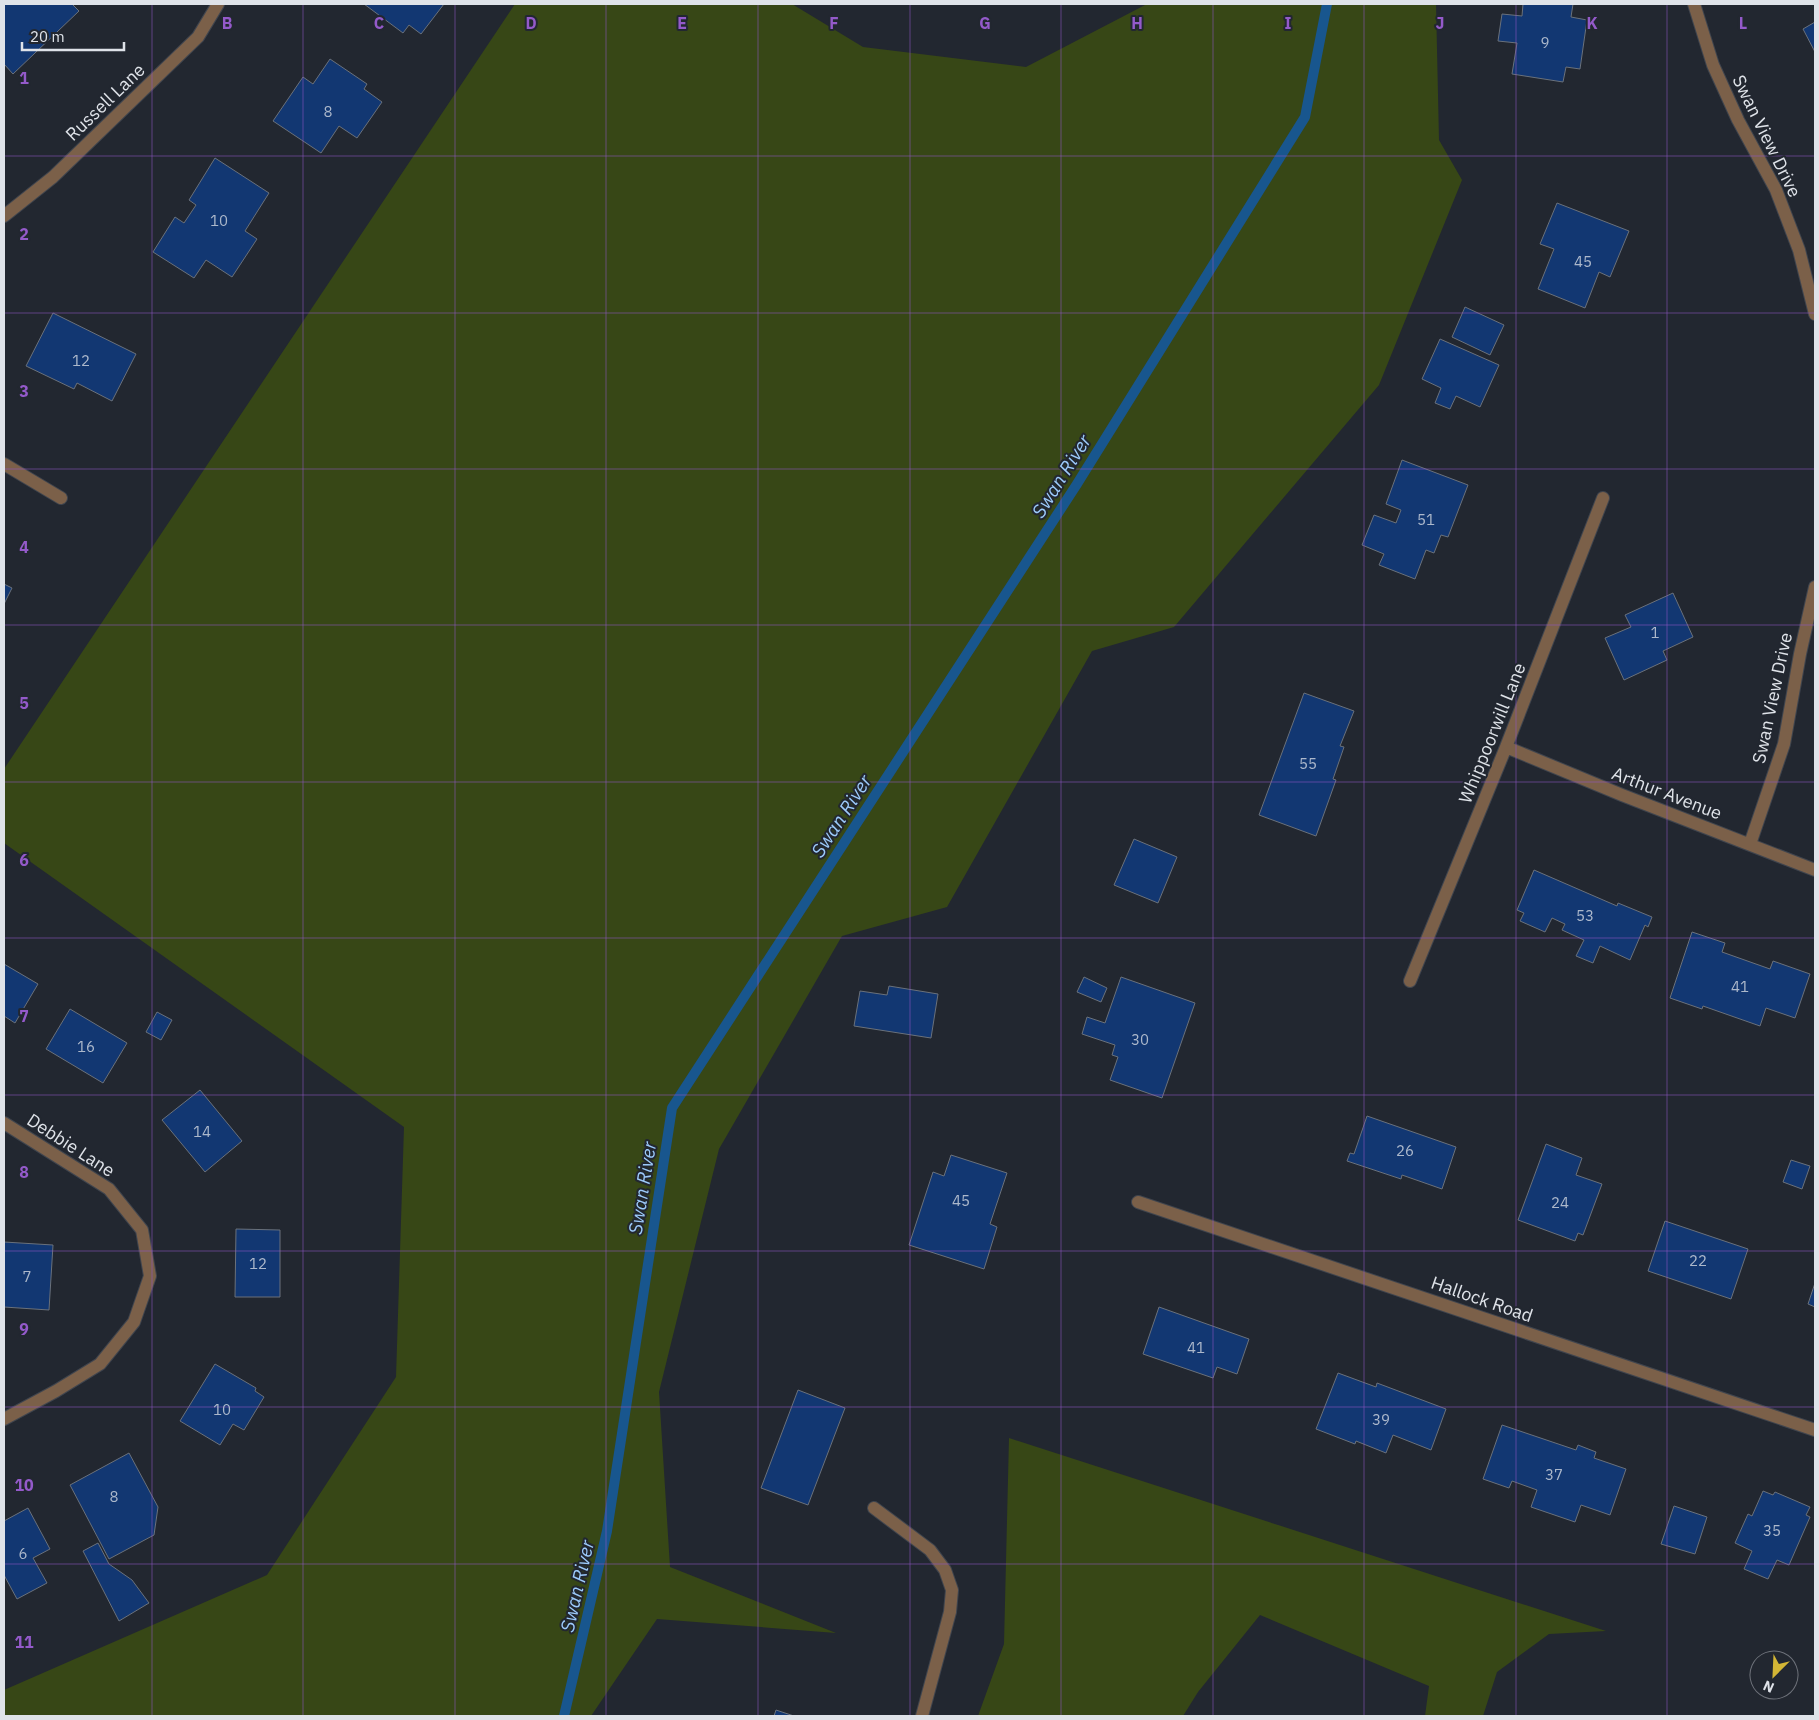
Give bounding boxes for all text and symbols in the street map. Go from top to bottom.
text: B [222,13,233,33]
text: C [374,13,384,33]
text: D [525,13,537,33]
text: E [677,13,687,33]
text: F [829,13,839,33]
text: G [979,13,991,33]
text: H [1131,13,1143,33]
text: I [1285,13,1292,33]
text: J [1436,13,1444,33]
text: K [1586,13,1598,33]
text: L [1739,13,1747,33]
scale bar [22,20,125,52]
text: 20 m [30,27,65,46]
house number: 9 [1540,33,1550,52]
street label: Russell Lane [60,58,150,146]
text: 1 [19,68,29,88]
street label: Swan View Drive [1727,71,1807,201]
house number: 8 [323,102,333,121]
house number: 10 [210,211,228,230]
text: 2 [19,224,29,244]
house number: 45 [1574,252,1592,271]
house number: 12 [72,351,90,370]
text: 3 [19,381,29,401]
water label: Swan River [1026,429,1097,522]
house number: 51 [1417,510,1435,529]
text: 4 [19,537,29,557]
house number: 1 [1650,623,1660,642]
street label: Swan View Drive [1747,630,1797,766]
street label: Whippoorwill Lane [1453,659,1531,807]
text: 5 [19,693,29,713]
house number: 55 [1299,754,1317,773]
street label: Arthur Avenue [1609,761,1725,825]
water label: Swan River [805,769,877,862]
text: 6 [19,850,29,870]
house number: 53 [1576,906,1594,925]
house number: 41 [1731,977,1749,996]
text: 7 [19,1006,29,1026]
house number: 30 [1131,1030,1149,1049]
house number: 16 [77,1037,95,1056]
street label: Debbie Lane [23,1108,119,1182]
house number: 14 [193,1122,211,1141]
water label: Swan River [623,1139,661,1236]
house number: 26 [1396,1141,1414,1160]
text: 8 [19,1162,29,1182]
house number: 45 [952,1191,970,1210]
house number: 24 [1551,1193,1569,1212]
house number: 22 [1689,1251,1707,1270]
house number: 12 [249,1254,267,1273]
house number: 7 [22,1267,32,1286]
street label: Hallock Road [1428,1271,1536,1327]
text: 9 [19,1319,29,1339]
house number: 41 [1187,1338,1205,1357]
house number: 10 [213,1400,231,1419]
house number: 39 [1372,1410,1390,1429]
house number: 37 [1545,1465,1563,1484]
text: 10 [14,1475,34,1495]
house number: 8 [109,1487,119,1506]
house number: 35 [1763,1521,1781,1540]
water label: Swan River [555,1537,599,1634]
house number: 6 [18,1544,28,1563]
text: 11 [14,1632,34,1652]
north arrow [1749,1650,1799,1700]
text: N [1760,1677,1777,1697]

